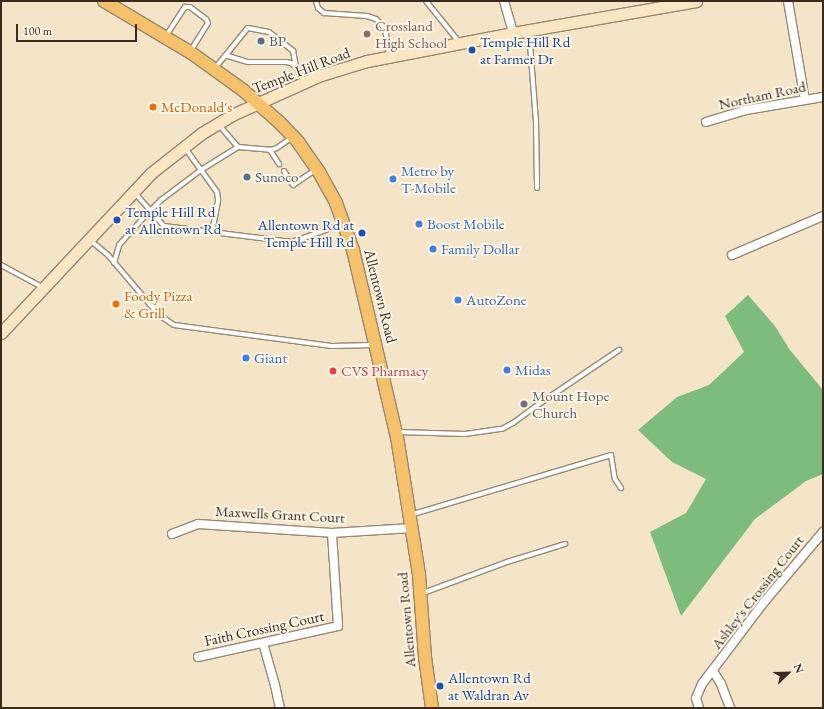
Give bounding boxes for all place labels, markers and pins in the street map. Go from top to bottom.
place label: Crossland High School [375,16,447,51]
marker: Crossland High School [362,29,372,39]
place label: BP [269,32,286,50]
place label: Temple Hill Rd at Farmer Dr [480,32,570,67]
marker: BP [256,36,266,46]
marker: Temple Hill Rd at Farmer Dr [467,45,477,55]
place label: McDonald's [161,98,232,116]
marker: McDonald's [148,102,158,112]
place label: Metro by T-Mobile [401,161,456,196]
place label: Sunoco [255,168,298,186]
marker: Sunoco [242,172,252,182]
marker: Metro by T-Mobile [388,174,398,184]
place label: Temple Hill Rd at Allentown Rd [125,202,221,237]
marker: Temple Hill Rd at Allentown Rd [112,215,122,225]
place label: Allentown Rd at Temple Hill Rd [258,215,354,250]
place label: Boost Mobile [427,215,505,233]
marker: Boost Mobile [414,219,424,229]
marker: Allentown Rd at Temple Hill Rd [357,228,367,238]
place label: Family Dollar [441,240,519,258]
marker: Family Dollar [428,244,438,254]
place label: Foody Pizza & Grill [124,286,192,321]
place label: AutoZone [466,291,527,309]
marker: AutoZone [453,295,463,305]
marker: Foody Pizza & Grill [111,299,121,309]
place label: Giant [254,349,287,367]
marker: Giant [241,353,251,363]
place label: Midas [515,361,551,379]
place label: CVS Pharmacy [341,362,428,380]
marker: Midas [502,365,512,375]
marker: CVS Pharmacy [328,366,338,376]
place label: Mount Hope Church [532,386,609,421]
marker: Mount Hope Church [519,399,529,409]
place label: Allentown Rd at Waldran Av [448,668,531,703]
marker: Allentown Rd at Waldran Av [435,681,445,691]

